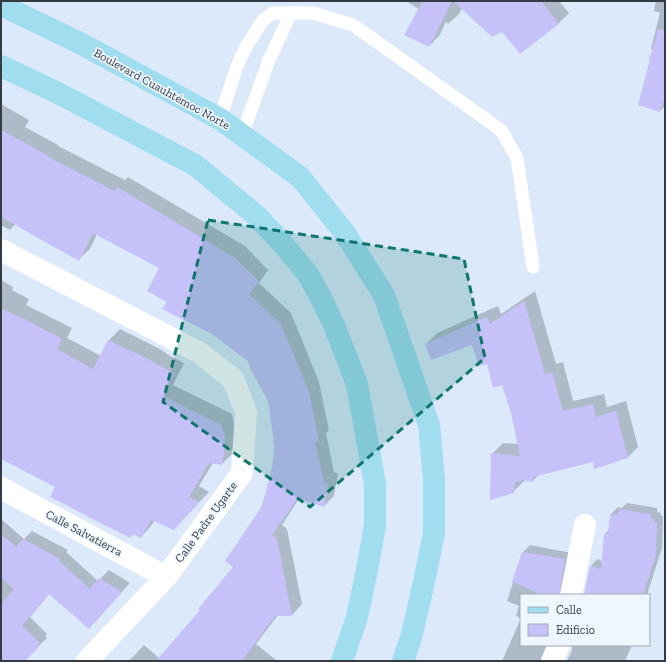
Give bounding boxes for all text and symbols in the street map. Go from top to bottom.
street label: Boulevard Cuauhtémoc Norte [91,46,233,133]
street label: Calle Padre Ugarte [172,478,240,565]
street label: Calle Salvatierra [43,507,125,559]
legend [520,594,650,646]
text: Calle [556,603,582,617]
text: Edificio [556,623,595,637]

